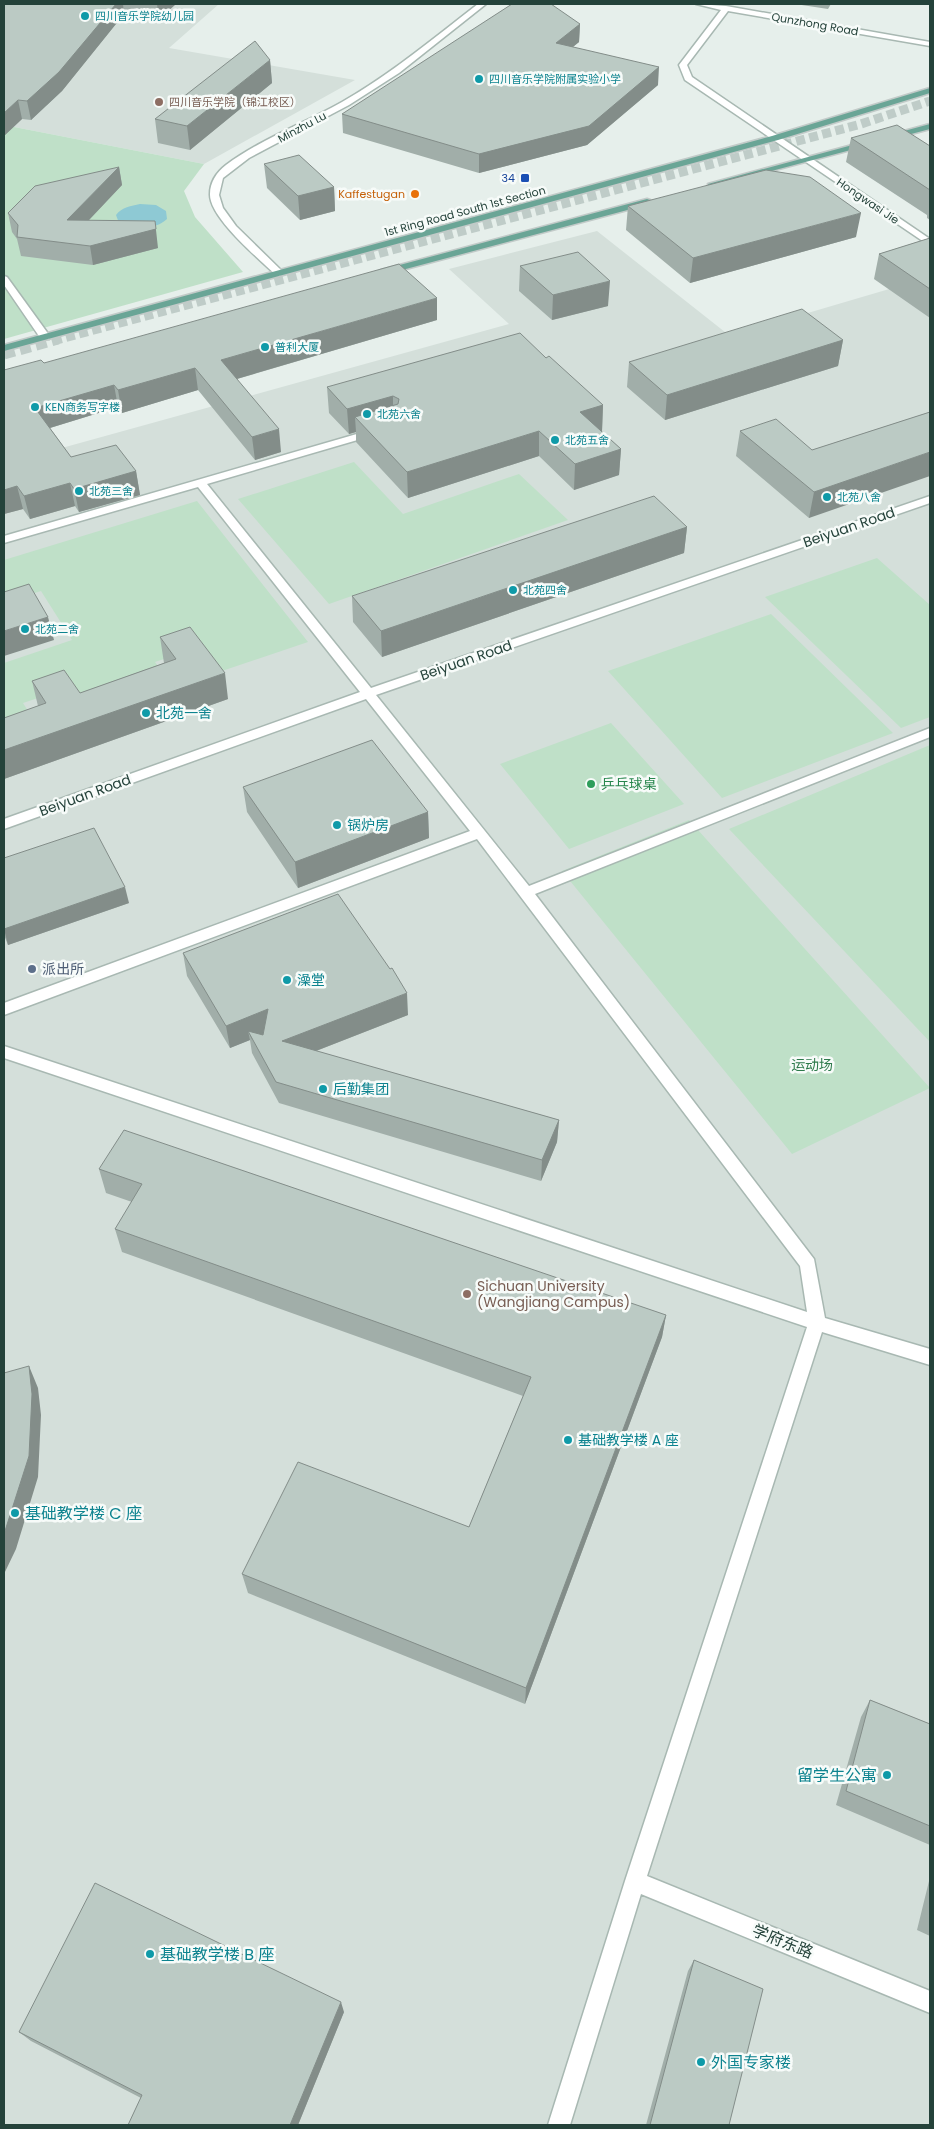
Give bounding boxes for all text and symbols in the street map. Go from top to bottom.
place label: 四川音乐学院幼儿园 [95,8,194,24]
street label: Qunzhong Road [770,8,860,40]
marker: 四川音乐学院幼儿园 [79,10,91,22]
place label: 四川音乐学院附属实验小学 [489,71,621,87]
marker: 四川音乐学院附属实验小学 [473,73,485,85]
place label: 四川音乐学院（锦江校区） [169,94,301,110]
marker: 四川音乐学院（锦江校区） [153,96,165,108]
street label: Minzhu Lu [275,107,329,147]
place label: 34 [502,170,515,186]
marker: 34 [519,172,531,184]
street label: Hongwasi Jie [834,174,903,228]
street label: 1st Ring Road South 1st Section [383,182,547,240]
place label: Kaffestugan [338,186,405,202]
marker: Kaffestugan [409,188,421,200]
place label: 普利大厦 [275,339,319,355]
marker: 普利大厦 [259,341,271,353]
place label: KEN商务写字楼 [45,399,120,415]
marker: KEN商务写字楼 [29,401,41,413]
place label: 北苑六舍 [377,406,421,422]
marker: 北苑六舍 [361,408,373,420]
place label: 北苑五舍 [565,432,609,448]
marker: 北苑五舍 [549,434,561,446]
place label: 北苑三舍 [89,483,133,499]
marker: 北苑三舍 [73,485,85,497]
place label: 北苑八舍 [837,489,881,505]
marker: 北苑八舍 [821,491,833,503]
street label: Beiyuan Road [800,502,898,552]
place label: 北苑四舍 [523,582,567,598]
marker: 北苑四舍 [507,584,519,596]
place label: 北苑二舍 [35,621,79,637]
marker: 北苑二舍 [19,623,31,635]
street label: Beiyuan Road [417,635,515,685]
place label: 北苑一舍 [156,703,212,723]
marker: 北苑一舍 [140,707,152,719]
street label: Beiyuan Road [36,769,134,821]
place label: 乒乓球桌 [601,774,657,794]
marker: 乒乓球桌 [585,778,597,790]
place label: 锅炉房 [347,815,389,835]
marker: 锅炉房 [331,819,343,831]
place label: 派出所 [42,959,84,979]
marker: 派出所 [26,963,38,975]
place label: 澡堂 [297,970,325,990]
marker: 澡堂 [281,974,293,986]
park label: 运动场 [791,1055,833,1075]
place label: 后勤集团 [333,1079,389,1099]
marker: 后勤集团 [317,1083,329,1095]
place label: Sichuan University (Wangjiang Campus) [477,1276,630,1312]
marker: Sichuan University (Wangjiang Campus) [461,1288,473,1300]
place label: 基础教学楼 A 座 [578,1430,679,1450]
marker: 基础教学楼 A 座 [562,1434,574,1446]
place label: 基础教学楼 C 座 [25,1502,142,1525]
marker: 基础教学楼 C 座 [9,1507,21,1519]
place label: 留学生公寓 [797,1764,877,1787]
marker: 留学生公寓 [881,1769,893,1781]
street label: 学府东路 [749,1919,817,1964]
place label: 基础教学楼 B 座 [160,1943,274,1966]
marker: 基础教学楼 B 座 [144,1948,156,1960]
place label: 外国专家楼 [711,2051,791,2074]
marker: 外国专家楼 [695,2056,707,2068]

